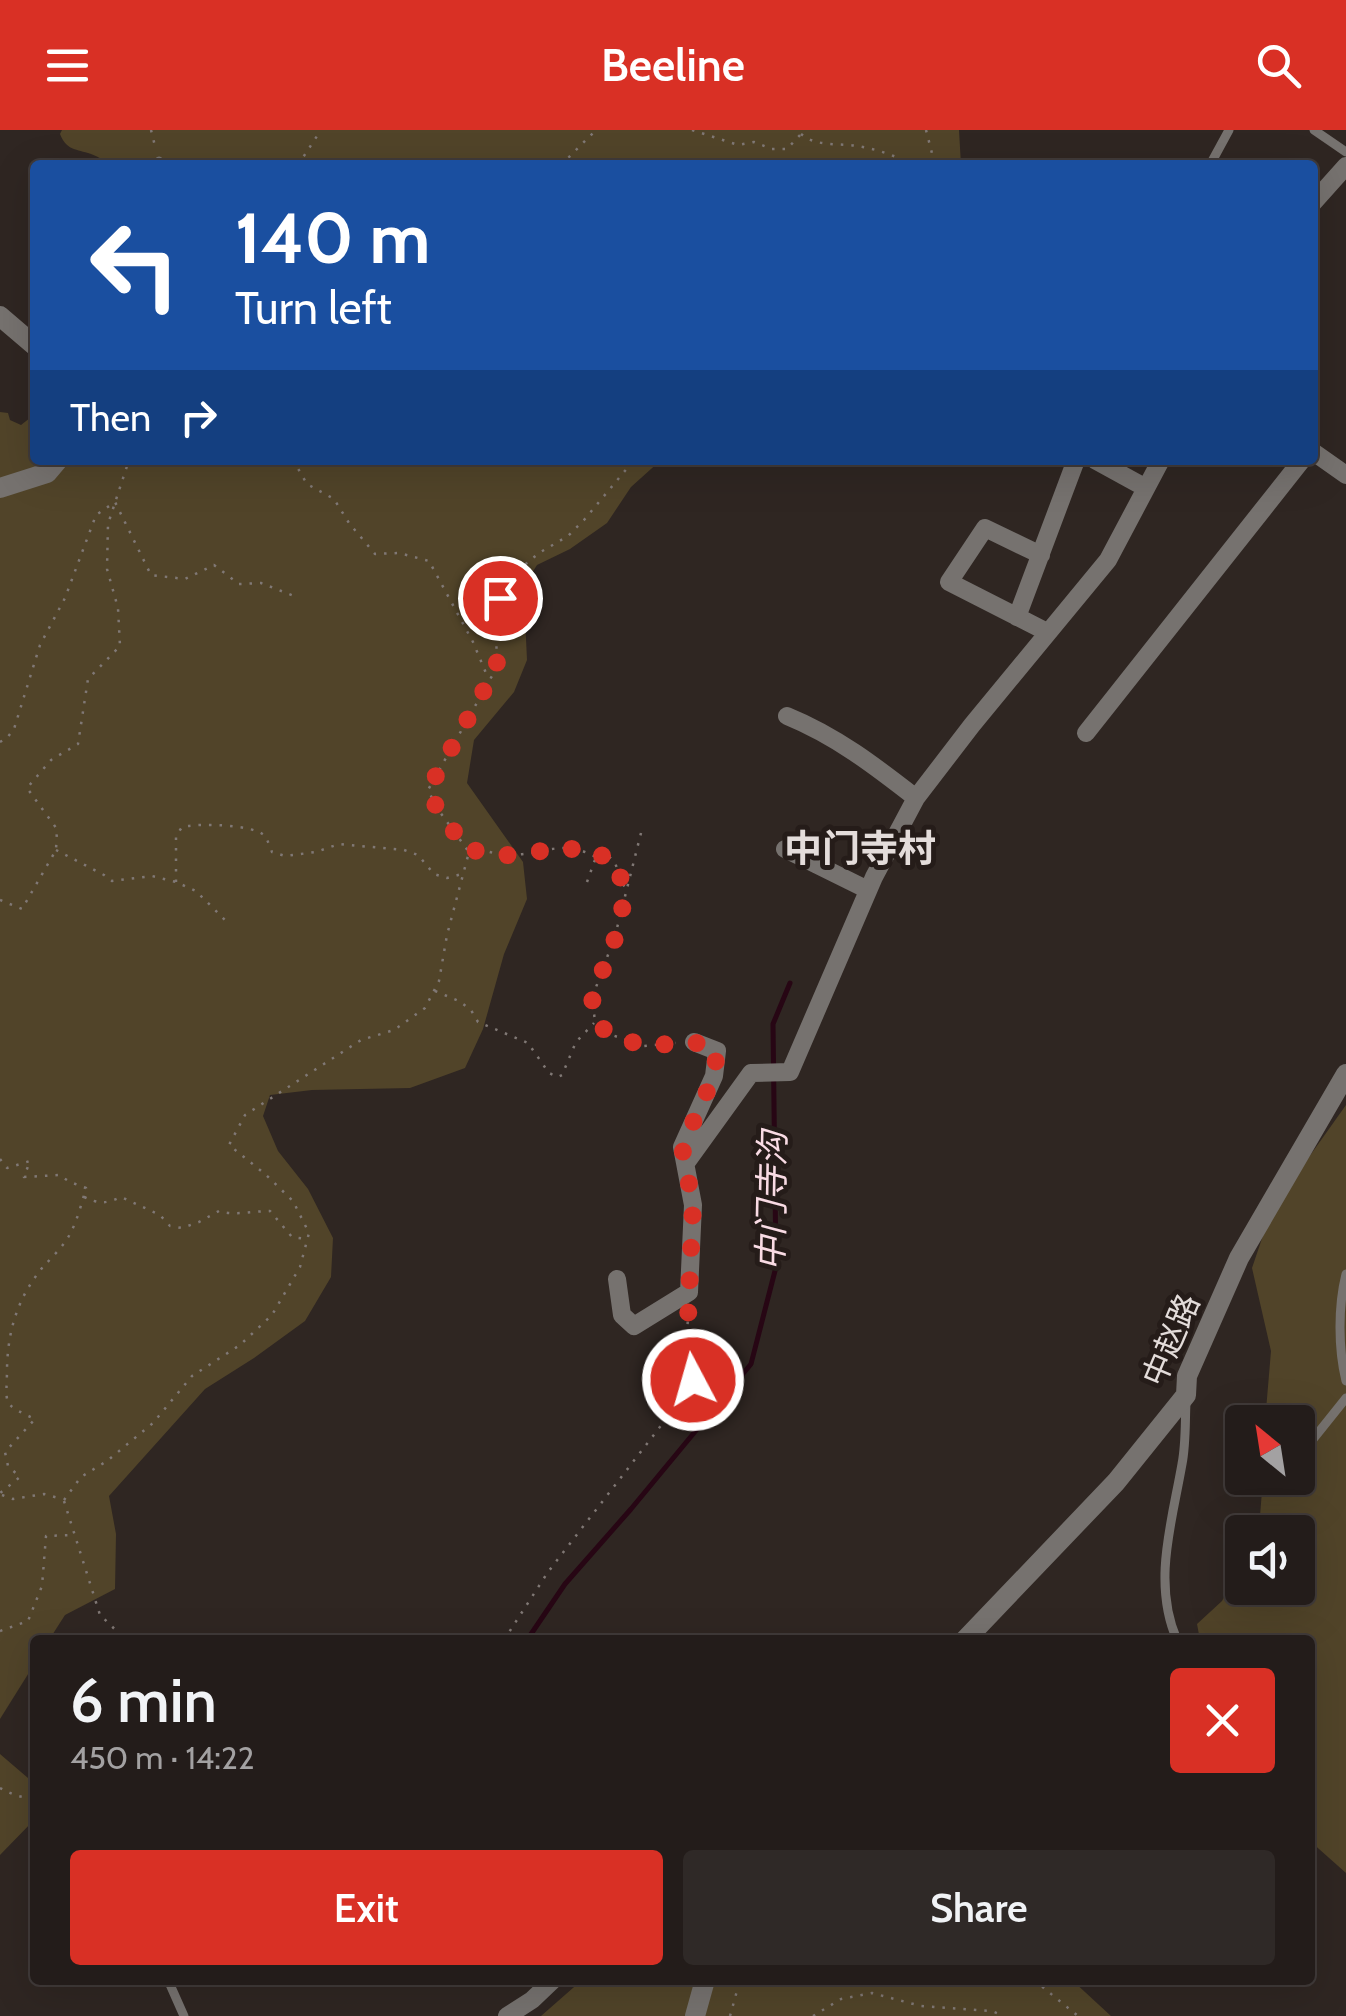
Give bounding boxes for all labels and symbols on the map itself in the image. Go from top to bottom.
pin [458,556,543,641]
district label: 中门寺村 [784,825,936,872]
water label: 中门寺沟 [749,1127,794,1271]
street label: 中赵路 [1134,1288,1207,1392]
position arrow [641,1328,745,1432]
north arrow [1225,1405,1315,1495]

